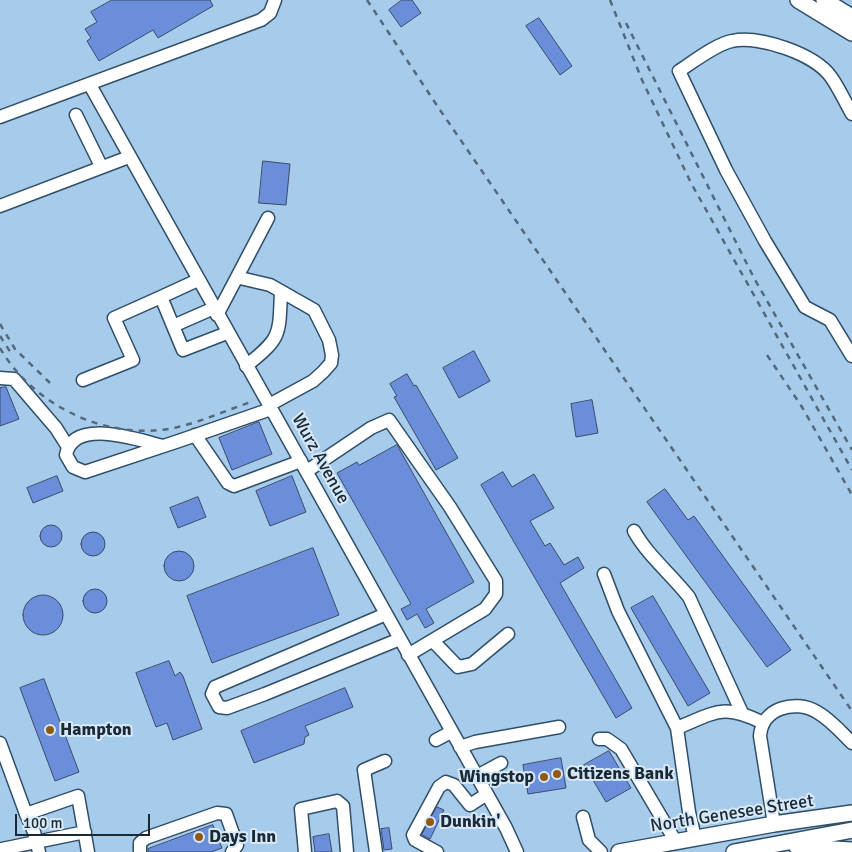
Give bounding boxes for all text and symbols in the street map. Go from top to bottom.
street label: Wurz Avenue [286,410,354,508]
place label: Hampton [60,719,132,741]
marker: Hampton [44,724,56,736]
place label: Citizens Bank [567,763,674,785]
place label: Wingstop [459,766,534,788]
marker: Citizens Bank [551,768,563,780]
marker: Wingstop [538,771,550,783]
street label: North Genesee Street [649,790,815,838]
scale bar [18,804,152,836]
place label: Dunkin' [440,811,500,833]
text: 100 m [23,814,63,832]
marker: Dunkin' [424,816,436,828]
place label: Days Inn [209,826,276,848]
marker: Days Inn [193,831,205,843]

